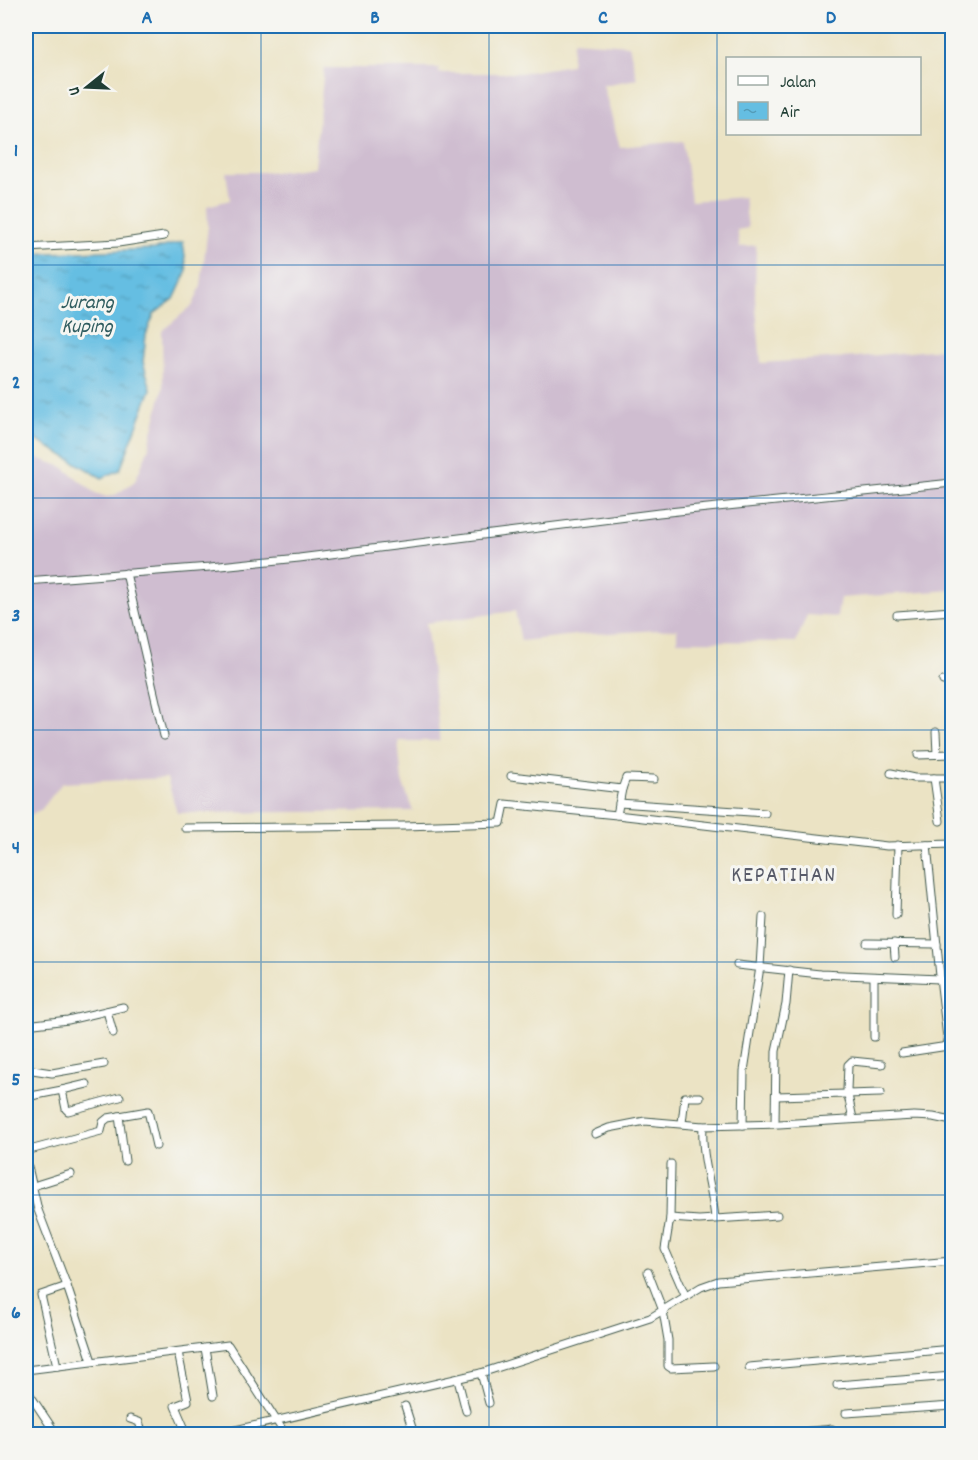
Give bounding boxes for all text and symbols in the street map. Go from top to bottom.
text: A [142,5,153,33]
text: B [370,5,380,33]
text: C [598,5,608,33]
text: D [826,5,837,33]
north arrow [57,57,117,117]
legend [726,57,921,135]
text: Jalan [780,71,816,96]
text: U [63,83,87,98]
text: Air [780,101,800,126]
text: 1 [14,138,18,166]
water label: Jurang Kuping [60,289,114,343]
text: 2 [12,370,20,398]
text: 3 [12,603,20,631]
text: 4 [12,835,20,863]
district label: KEPATIHAN [731,861,837,892]
text: 5 [11,1067,21,1095]
text: 6 [11,1300,21,1328]

